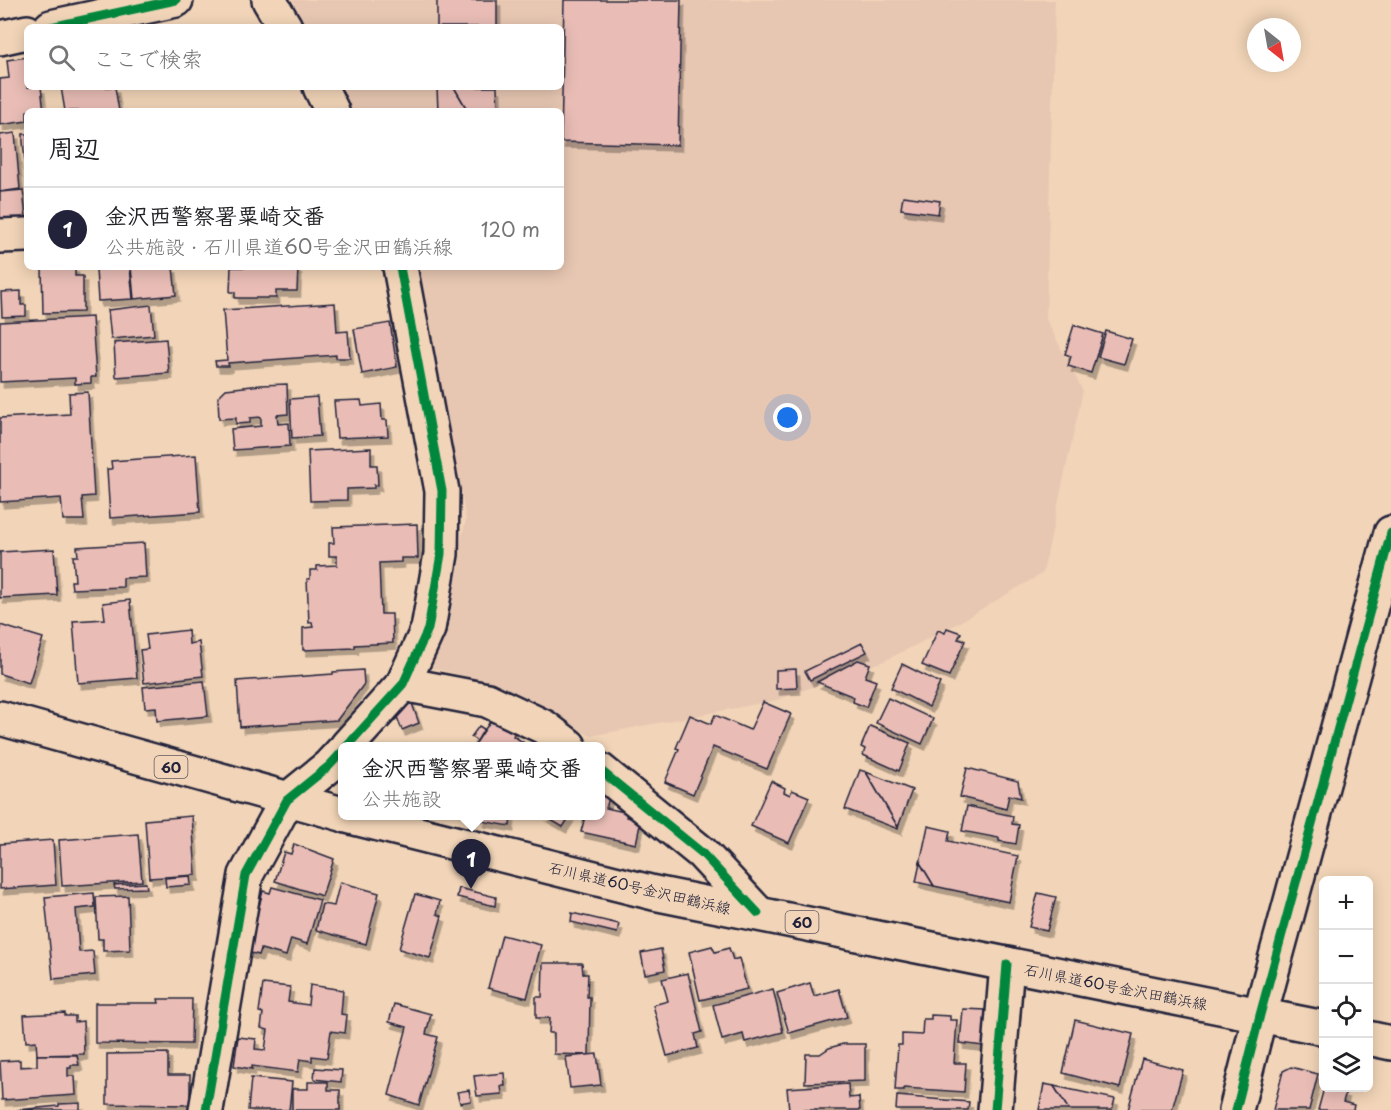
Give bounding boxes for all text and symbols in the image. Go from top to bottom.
north arrow [1247,18,1301,72]
search box [24,24,564,90]
icon: search [45,41,78,74]
text: ここで検索 [93,41,203,74]
text: 周辺 [48,128,100,167]
text: 金沢西警察署粟崎交番 [105,198,325,231]
text: 1 [63,214,72,244]
text: 120 m [481,214,540,244]
text: 公共施設 · 石川県道60号金沢田鶴浜線 [105,231,452,261]
your location [773,403,802,432]
popup [338,742,605,820]
text: 金沢西警察署粟崎交番 [361,750,582,783]
road number: 60 [154,756,188,778]
text: 公共施設 [361,783,441,813]
pin: 1 [452,840,490,889]
street label: 石川県道60号金沢田鶴浜線 [547,855,733,919]
map controls [1319,876,1373,1092]
button: + [1319,876,1373,930]
road number: 60 [786,911,818,933]
button: − [1319,930,1373,984]
street label: 石川県道60号金沢田鶴浜線 [1022,957,1210,1015]
button: locate [1319,984,1373,1038]
button: layers [1319,1038,1373,1092]

